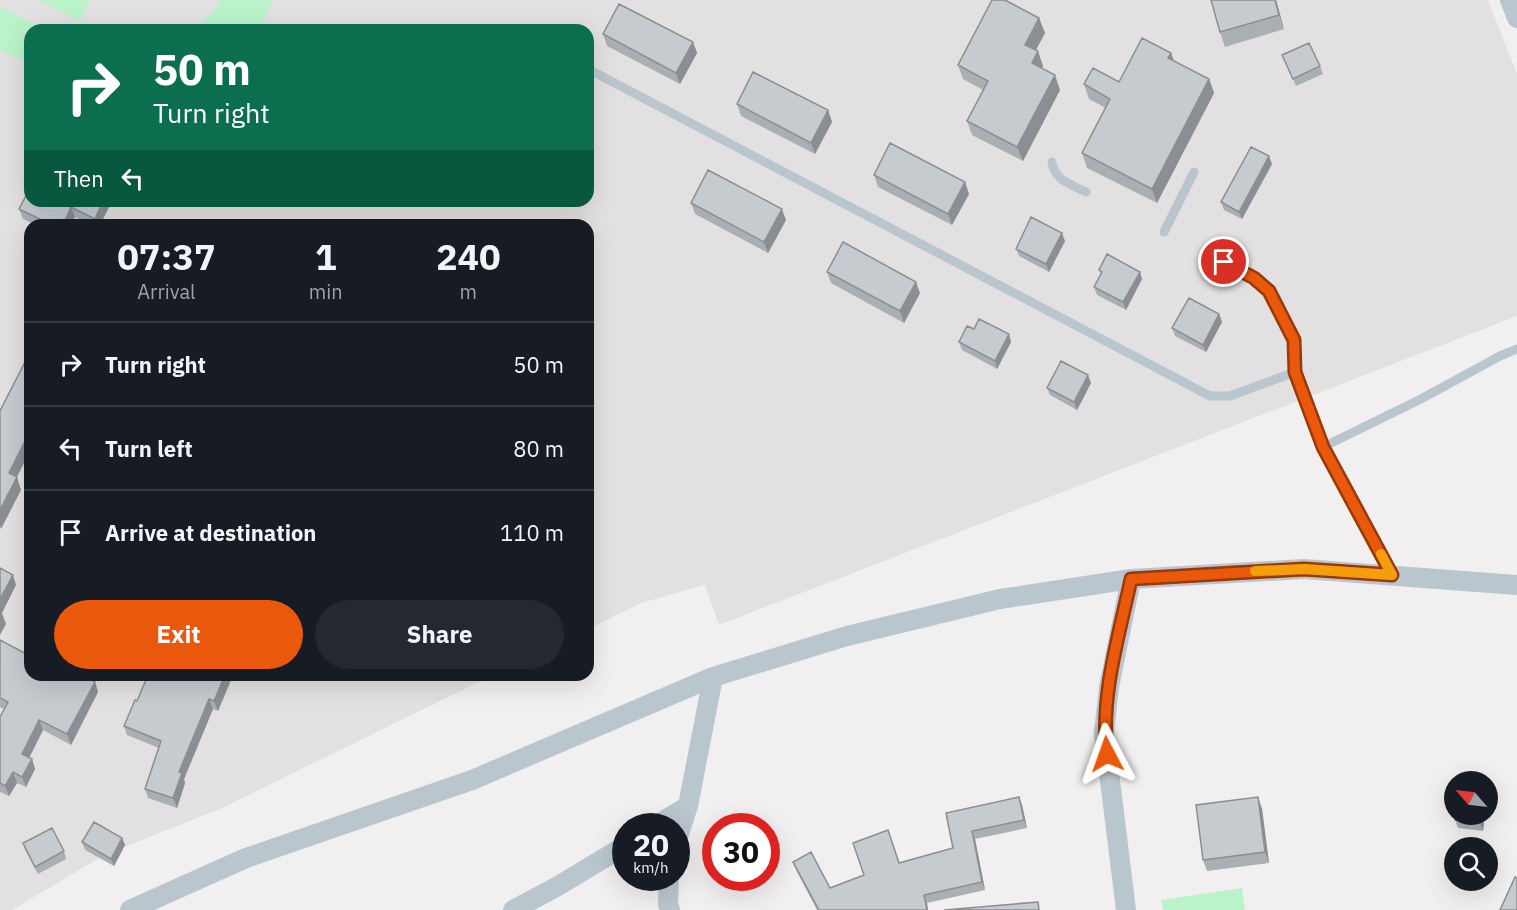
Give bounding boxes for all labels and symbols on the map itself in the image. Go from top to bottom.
pin [1198,236,1249,287]
position arrow [1075,722,1139,786]
north arrow [1444,771,1498,825]
speed limit sign: 30 [702,813,780,891]

